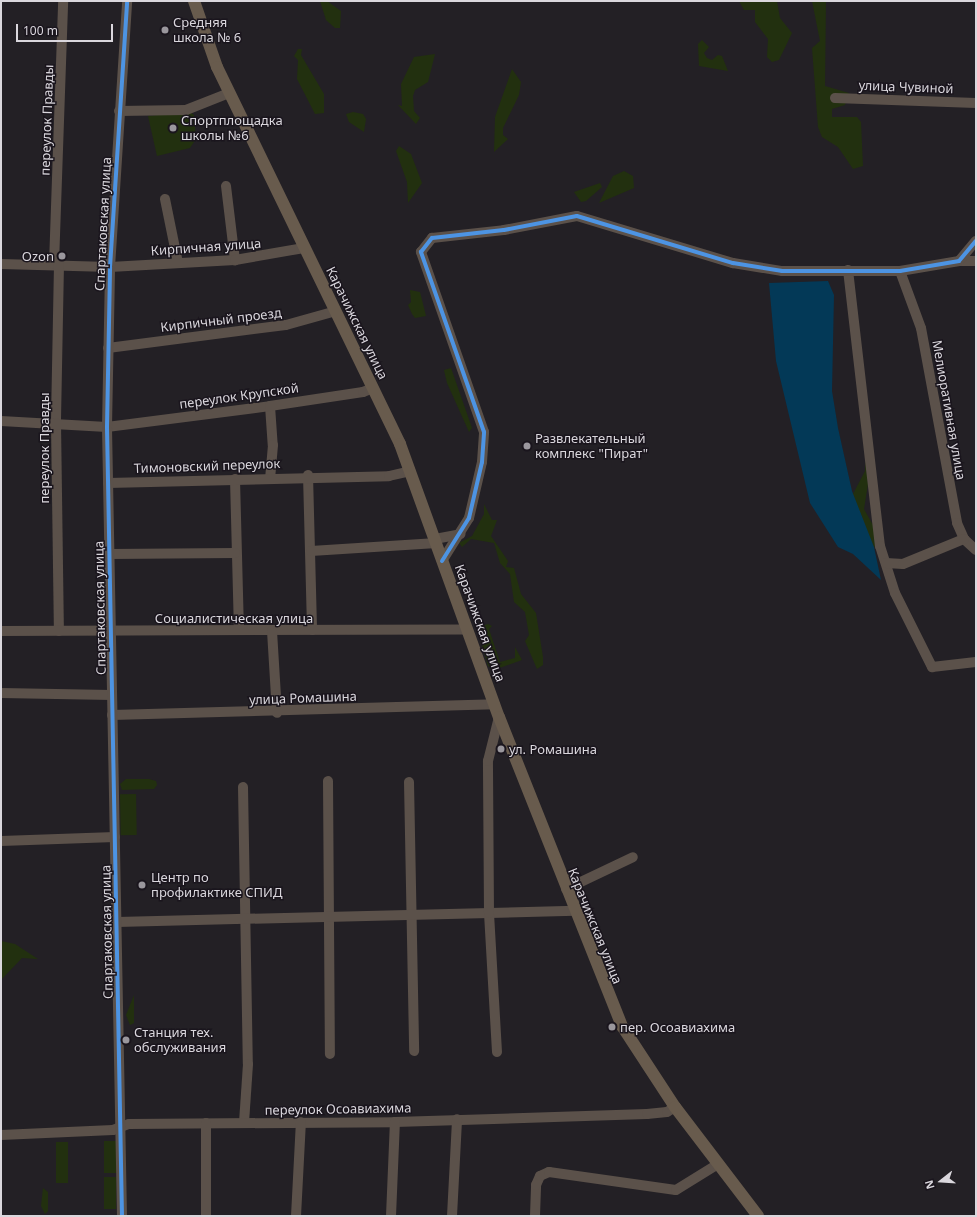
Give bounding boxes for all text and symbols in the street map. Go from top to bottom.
place label: Средняя школа № 6 [173,15,241,46]
scale bar [18,16,115,42]
text: 100 m [23,22,58,39]
marker: Средняя школа № 6 [160,25,170,35]
street label: переулок Правды [37,64,57,176]
street label: улица Чувиной [858,78,954,96]
place label: Спортплощадка школы №6 [181,113,283,144]
marker: Спортплощадка школы №6 [168,123,178,133]
street label: Спартаковская улица [92,157,114,291]
street label: Кирпичная улица [150,235,262,259]
place label: Ozon [22,248,54,264]
marker: Ozon [57,251,67,261]
street label: Карачижская улица [323,264,391,382]
street label: Кирпичный проезд [160,305,282,335]
street label: Мелиоративная улица [929,339,969,481]
street label: переулок Крупской [178,380,300,412]
street label: переулок Правды [36,392,52,504]
place label: Развлекательный комплекс "Пират" [535,431,648,462]
marker: Развлекательный комплекс "Пират" [522,441,532,451]
street label: Тимоновский переулок [134,456,280,476]
street label: Спартаковская улица [91,541,109,675]
street label: Карачижская улица [452,562,508,684]
street label: Социалистическая улица [155,610,313,626]
street label: улица Ромашина [249,688,357,708]
place label: ул. Ромашина [509,741,597,757]
marker: ул. Ромашина [496,744,506,754]
street label: Спартаковская улица [98,865,116,999]
street label: Карачижская улица [565,866,625,986]
place label: Центр по профилактике СПИД [151,870,282,901]
marker: Центр по профилактике СПИД [136,879,148,891]
place label: пер. Осоавиахима [620,1019,735,1035]
marker: пер. Осоавиахима [607,1022,617,1032]
place label: Станция тех. обслуживания [134,1025,226,1056]
marker: Станция тех. обслуживания [121,1035,131,1045]
street label: переулок Осоавиахима [265,1100,411,1118]
north arrow [921,1161,961,1201]
text: N [921,1178,938,1191]

